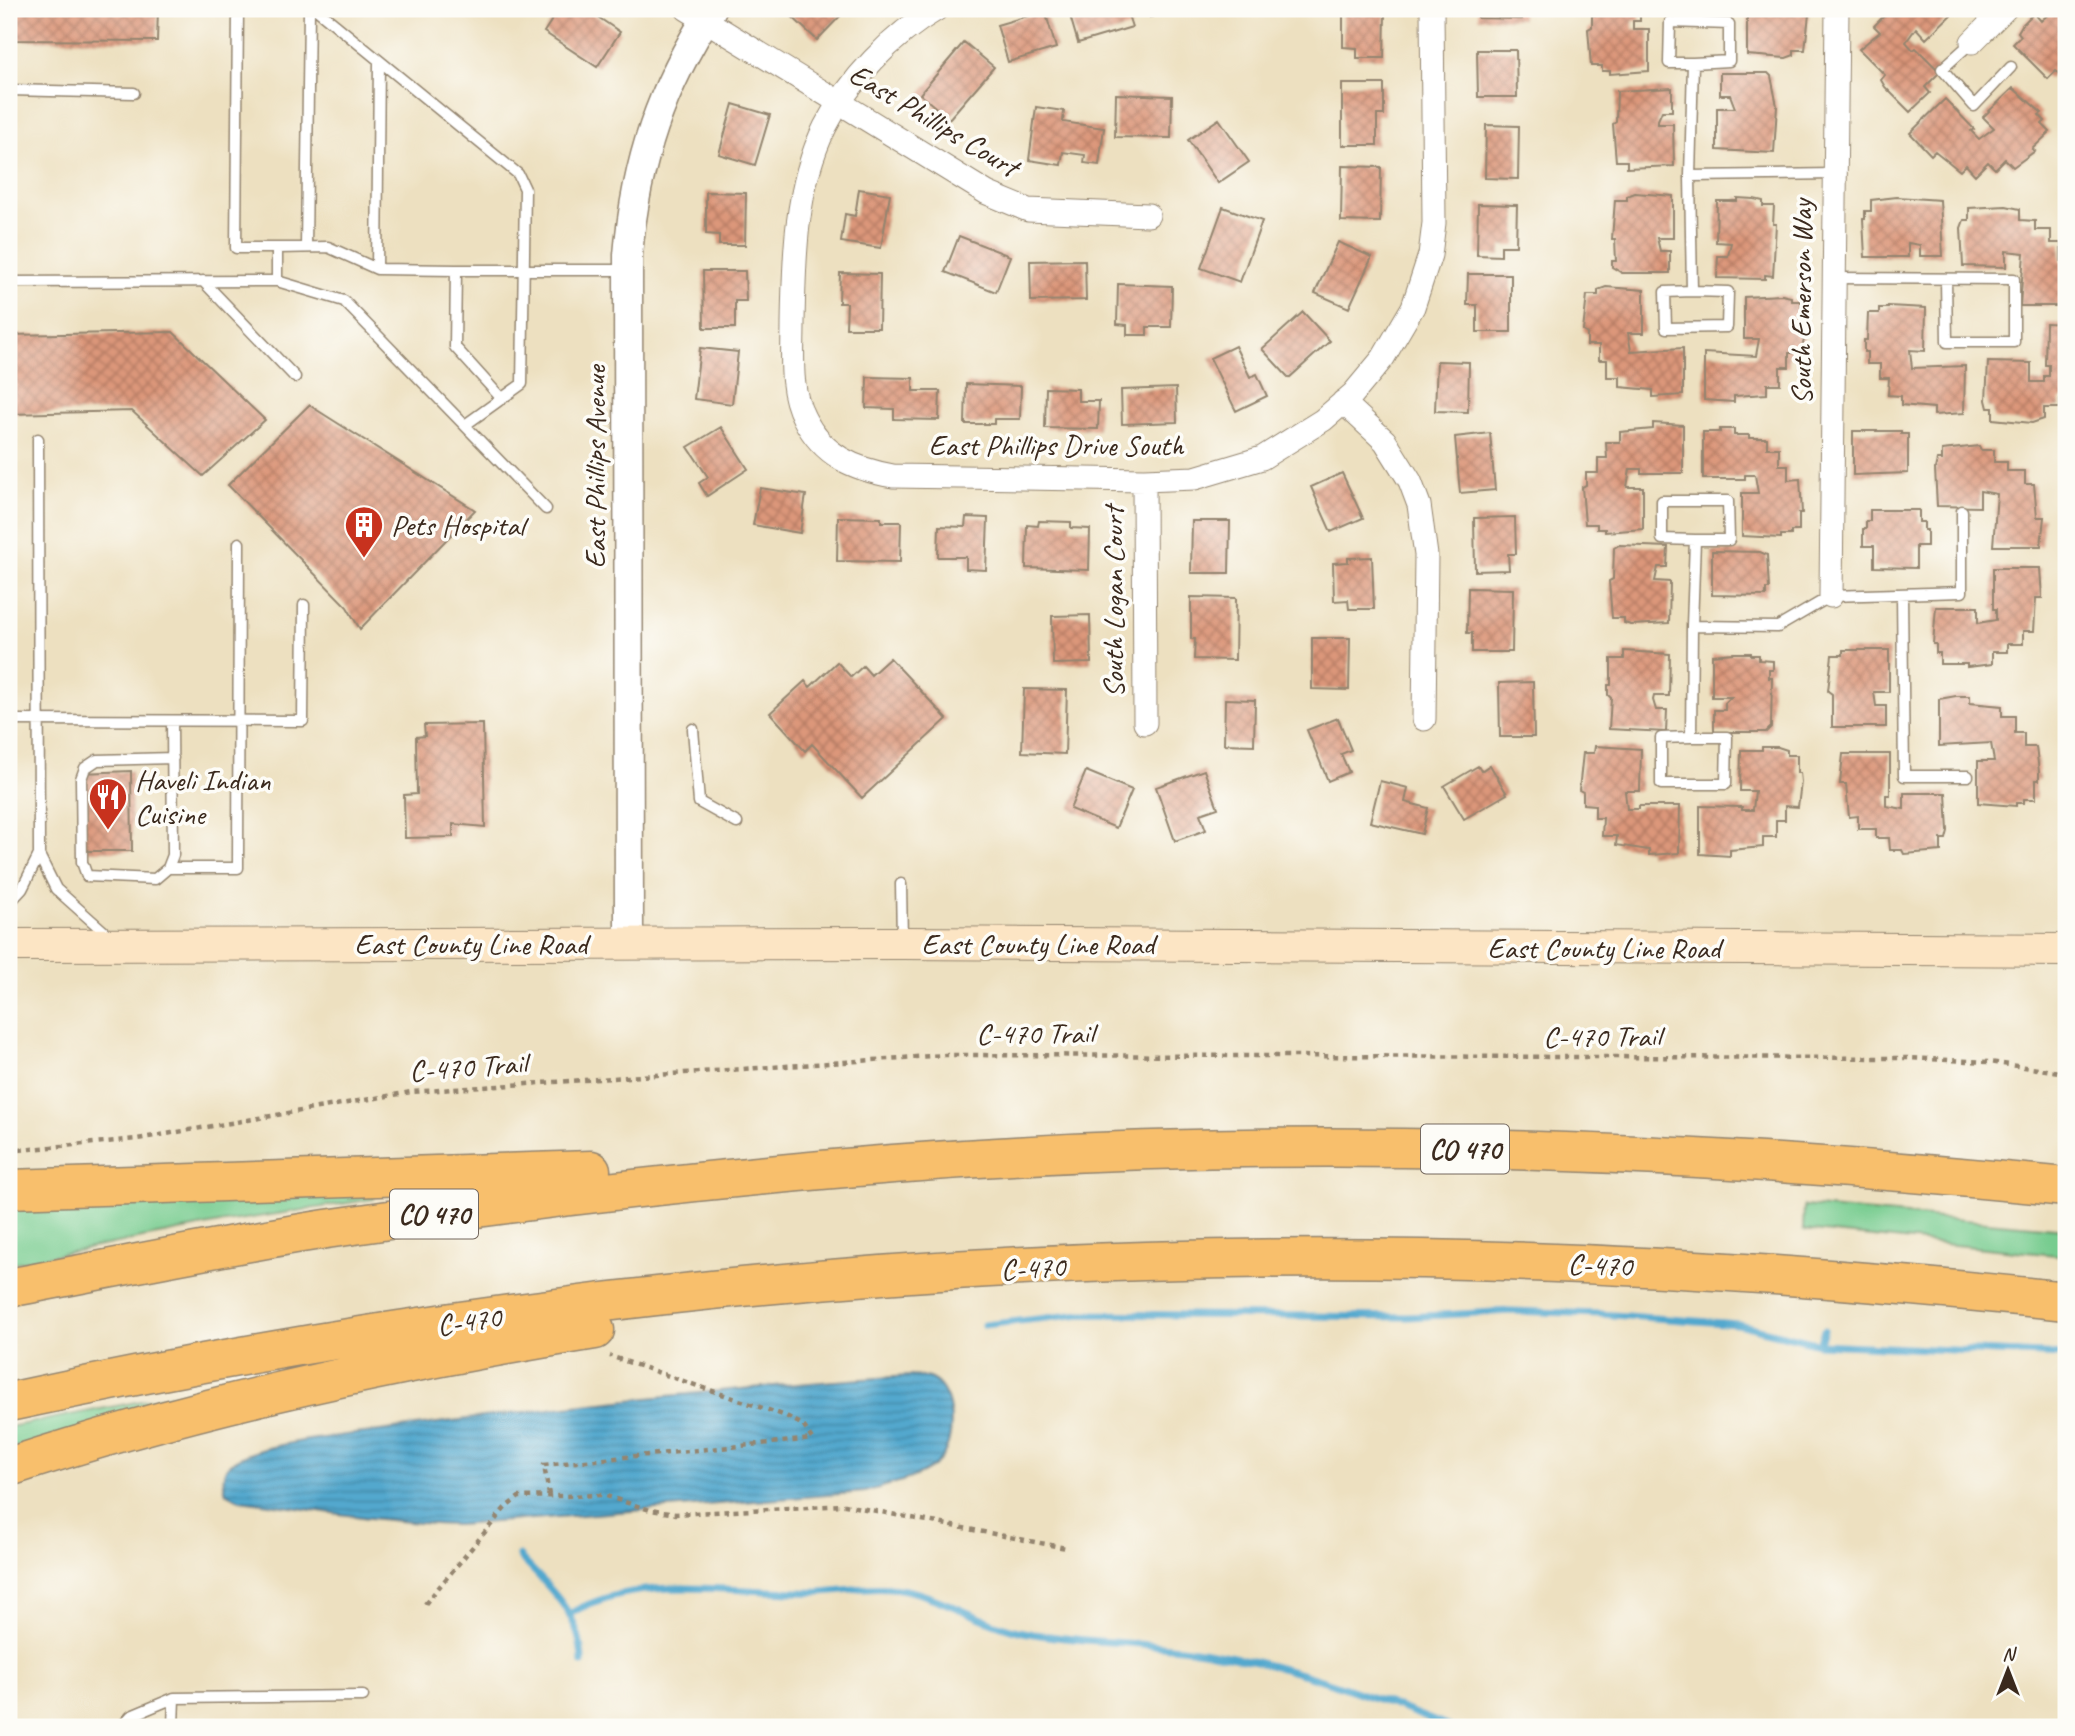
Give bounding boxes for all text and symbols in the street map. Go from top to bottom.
street label: East Phillips Court [842,55,1029,187]
street label: South Emerson Way [1782,197,1820,405]
street label: East Phillips Avenue [576,363,614,569]
street label: East Phillips Drive South [929,426,1185,464]
street label: South Logan Court [1094,502,1132,698]
building icon: Pets Hospital [343,504,385,559]
place label: Pets Hospital [391,506,529,544]
place label: Haveli Indian Cuisine [135,761,271,833]
restaurant icon: Haveli Indian Cuisine [87,776,129,831]
street label: East County Line Road [355,925,592,963]
street label: East County Line Road [922,925,1159,963]
street label: East County Line Road [1488,929,1725,967]
street label: C-470 Trail [976,1014,1099,1052]
street label: C-470 Trail [1543,1017,1666,1055]
street label: C-470 Trail [408,1044,533,1090]
road number: CO 470 [1421,1124,1509,1174]
road number: CO 470 [390,1190,478,1238]
street label: C-470 [1567,1245,1635,1285]
street label: C-470 [1000,1247,1069,1289]
street label: C-470 [434,1297,506,1344]
north arrow [1974,1634,2044,1704]
text: N [2002,1642,2017,1666]

